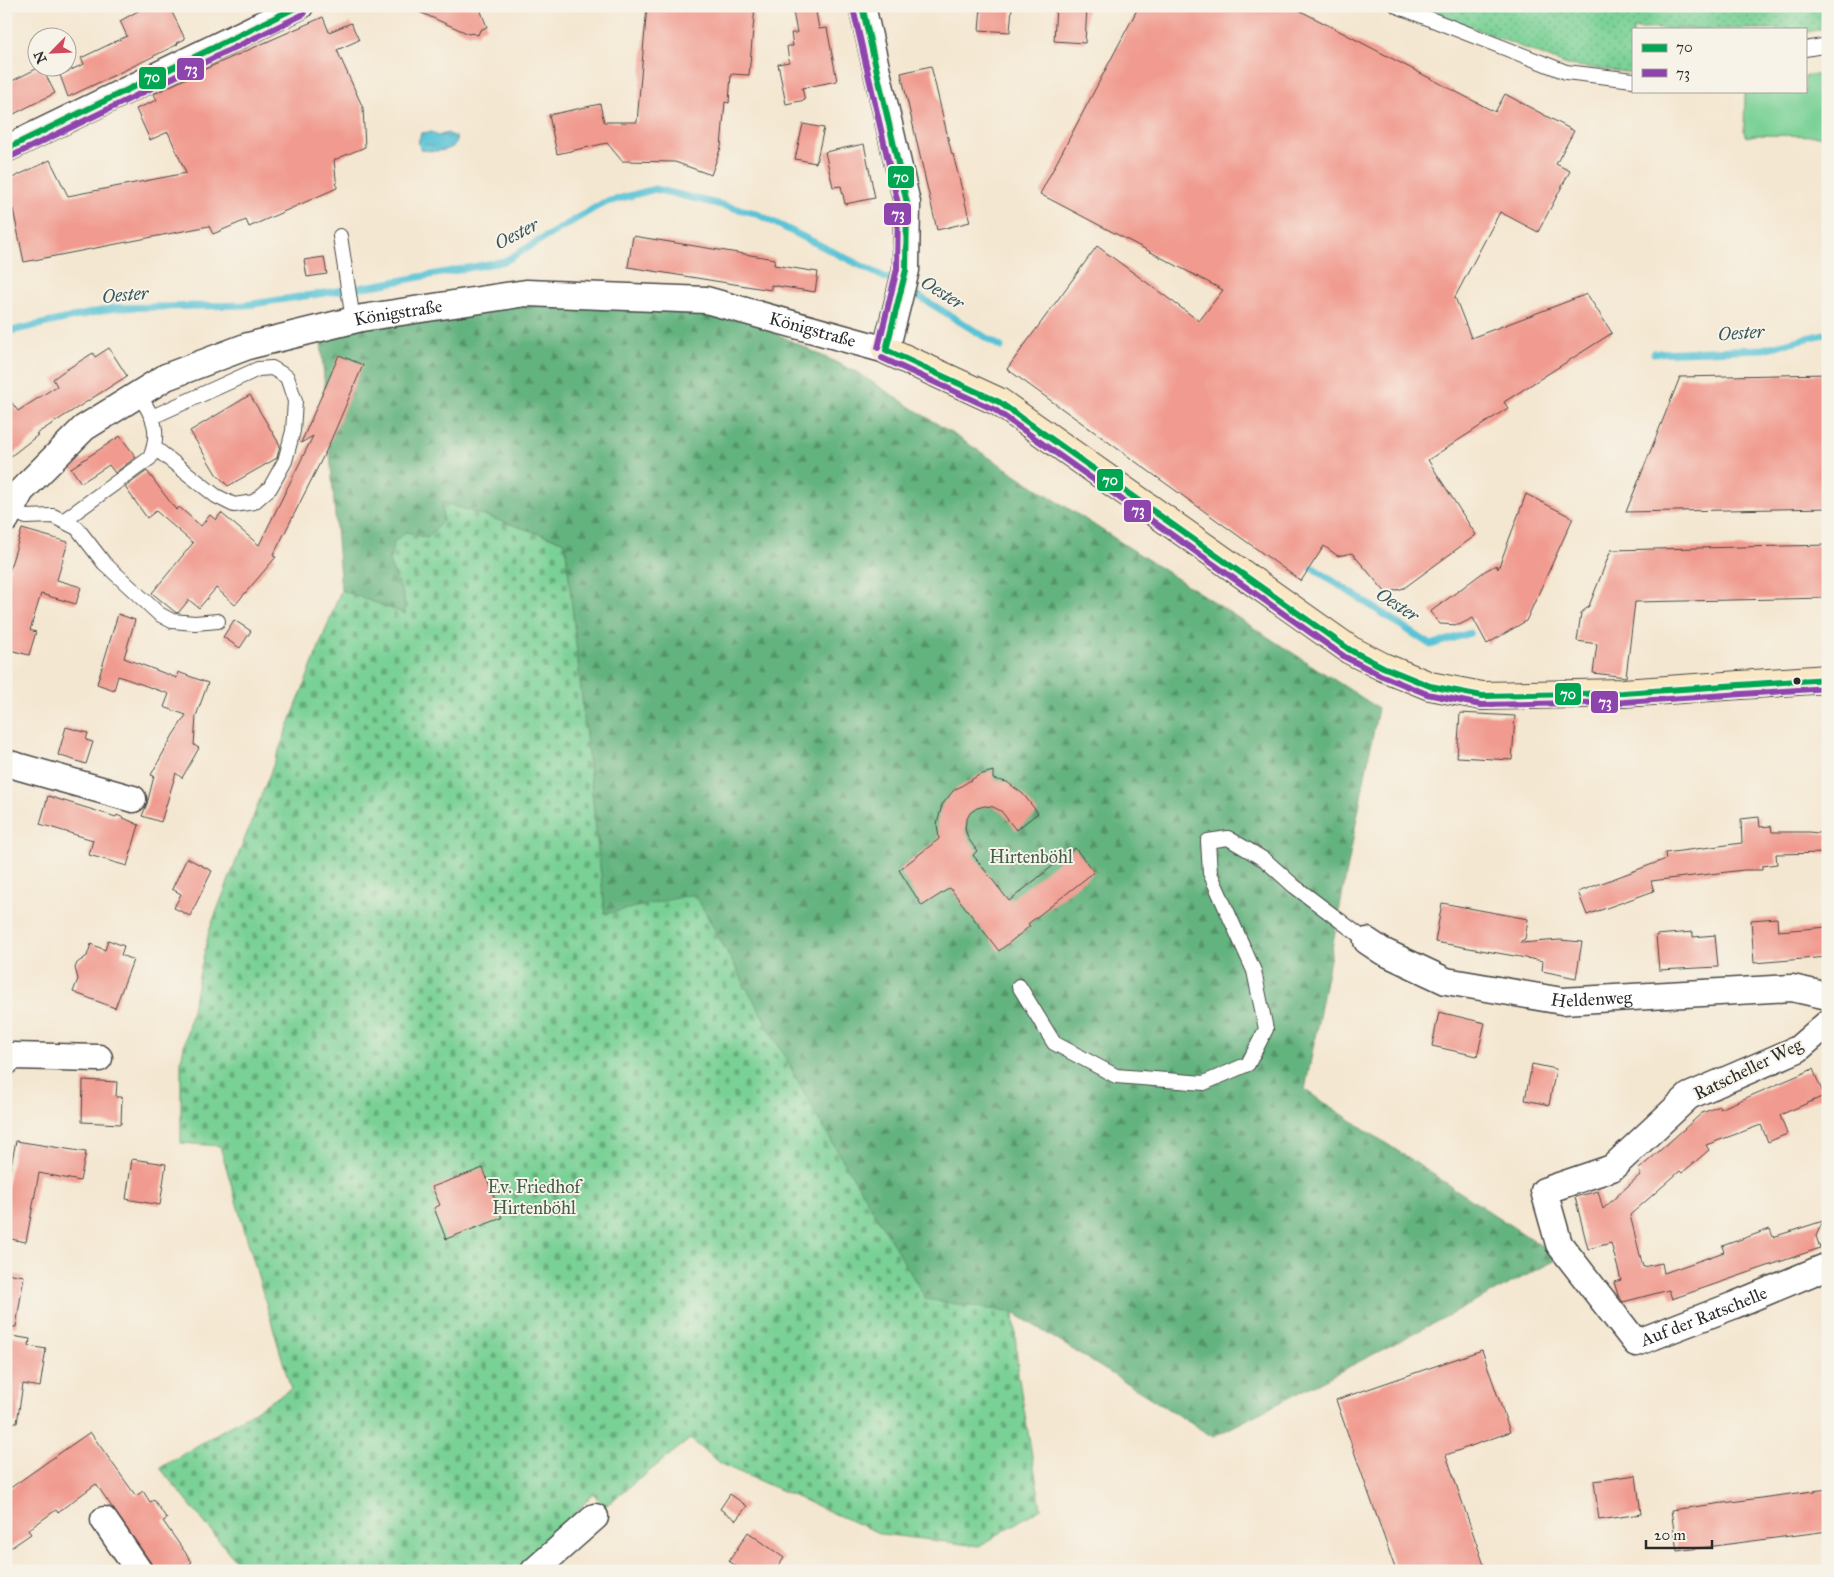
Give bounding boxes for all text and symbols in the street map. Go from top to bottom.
north arrow [28,28,78,78]
legend [1632,28,1806,92]
text: 70 [1676,38,1693,56]
text: N [30,48,51,66]
line badge: 73 [176,57,205,81]
text: 73 [184,61,198,79]
text: 73 [1676,64,1690,82]
line badge: 70 [138,66,167,90]
text: 70 [144,69,160,86]
line badge: 70 [887,165,915,189]
text: 70 [893,169,909,186]
line badge: 73 [883,202,912,226]
text: 73 [891,206,905,224]
water label: Oester [490,212,543,254]
water label: Oester [917,270,969,315]
water label: Oester [101,281,150,308]
street label: Königstraße [352,295,444,331]
street label: Königstraße [767,307,858,352]
water label: Oester [1717,319,1766,346]
line badge: 70 [1096,468,1124,492]
text: 70 [1102,472,1118,489]
line badge: 73 [1123,499,1152,523]
text: 73 [1131,502,1145,520]
water label: Oester [1372,582,1424,627]
unlabelled marker [1792,676,1802,686]
line badge: 70 [1554,682,1582,706]
text: 70 [1560,686,1576,703]
line badge: 73 [1590,690,1619,714]
text: 73 [1598,694,1612,712]
park label: Hirtenböhl [989,846,1073,868]
street label: Heldenweg [1549,986,1633,1013]
street label: Ratscheller Weg [1690,1033,1807,1106]
park label: Ev. Friedhof Hirtenböhl [488,1176,583,1219]
street label: Auf der Ratschelle [1637,1282,1770,1352]
scale bar [1646,1517,1713,1549]
text: 20 m [1654,1526,1686,1544]

